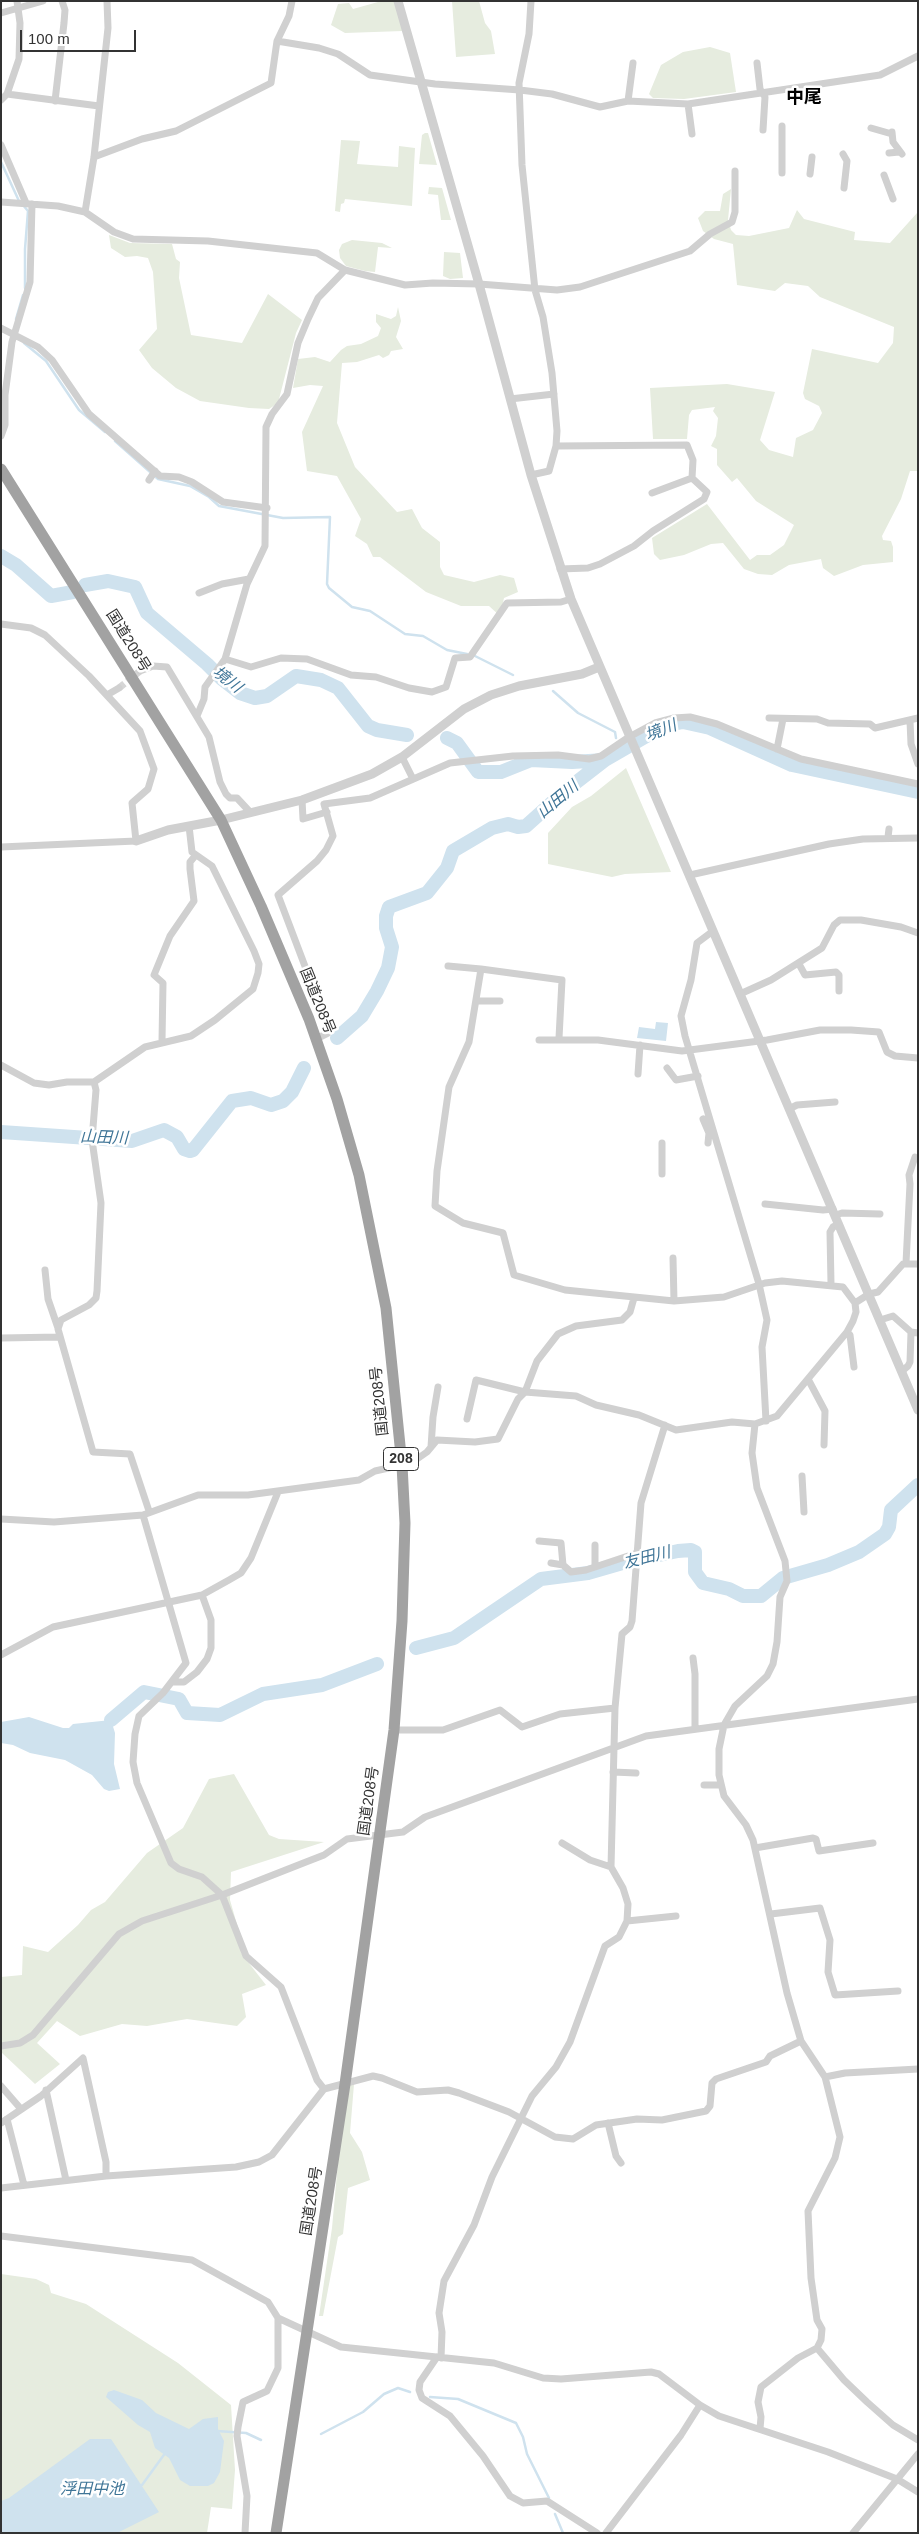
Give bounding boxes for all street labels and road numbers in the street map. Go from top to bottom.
street label: 国道208号 [102,607,154,675]
street label: 国道208号 [296,965,338,1037]
street label: 国道208号 [367,1365,393,1437]
road number: 208 [384,1448,418,1470]
street label: 国道208号 [355,1765,383,1837]
street label: 国道208号 [298,2165,326,2237]

